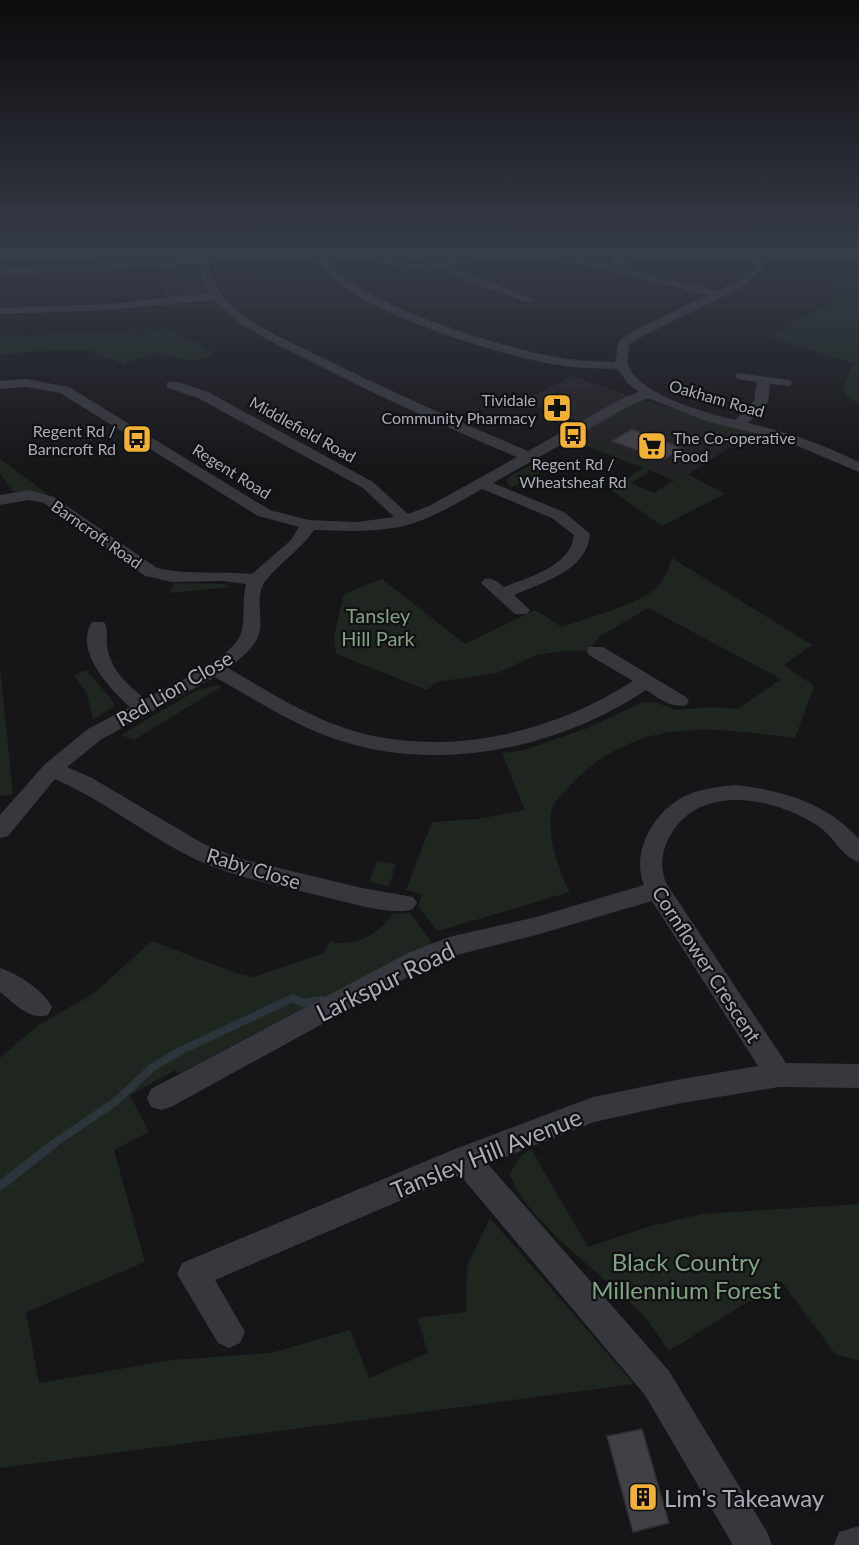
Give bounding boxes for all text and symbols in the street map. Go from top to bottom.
street label: Oakham Road [667,375,767,421]
place label: Tividale Community Pharmacy [381,390,537,427]
street label: Middlefield Road [247,392,359,466]
pharmacy icon: Tividale Community Pharmacy [541,392,573,424]
bus stop icon: Regent Rd / Wheatsheaf Rd [557,419,589,451]
place label: Regent Rd / Barncroft Rd [27,421,116,458]
bus stop icon: Regent Rd / Barncroft Rd [121,423,153,455]
place label: The Co-operative Food [673,428,796,465]
supermarket icon: The Co-operative Food [636,430,668,462]
street label: Regent Road [189,439,275,503]
place label: Regent Rd / Wheatsheaf Rd [519,454,627,491]
street label: Barncroft Road [48,496,146,572]
park label: Tansley Hill Park [341,603,416,650]
street label: Red Lion Close [112,645,236,731]
street label: Raby Close [204,842,304,894]
street label: Cornflower Crescent [648,881,766,1047]
street label: Larkspur Road [311,935,459,1027]
street label: Tansley Hill Avenue [386,1102,586,1204]
park label: Black Country Millennium Forest [591,1247,781,1304]
building icon: Lim's Takeaway [627,1481,659,1513]
place label: Lim's Takeaway [664,1483,825,1512]

